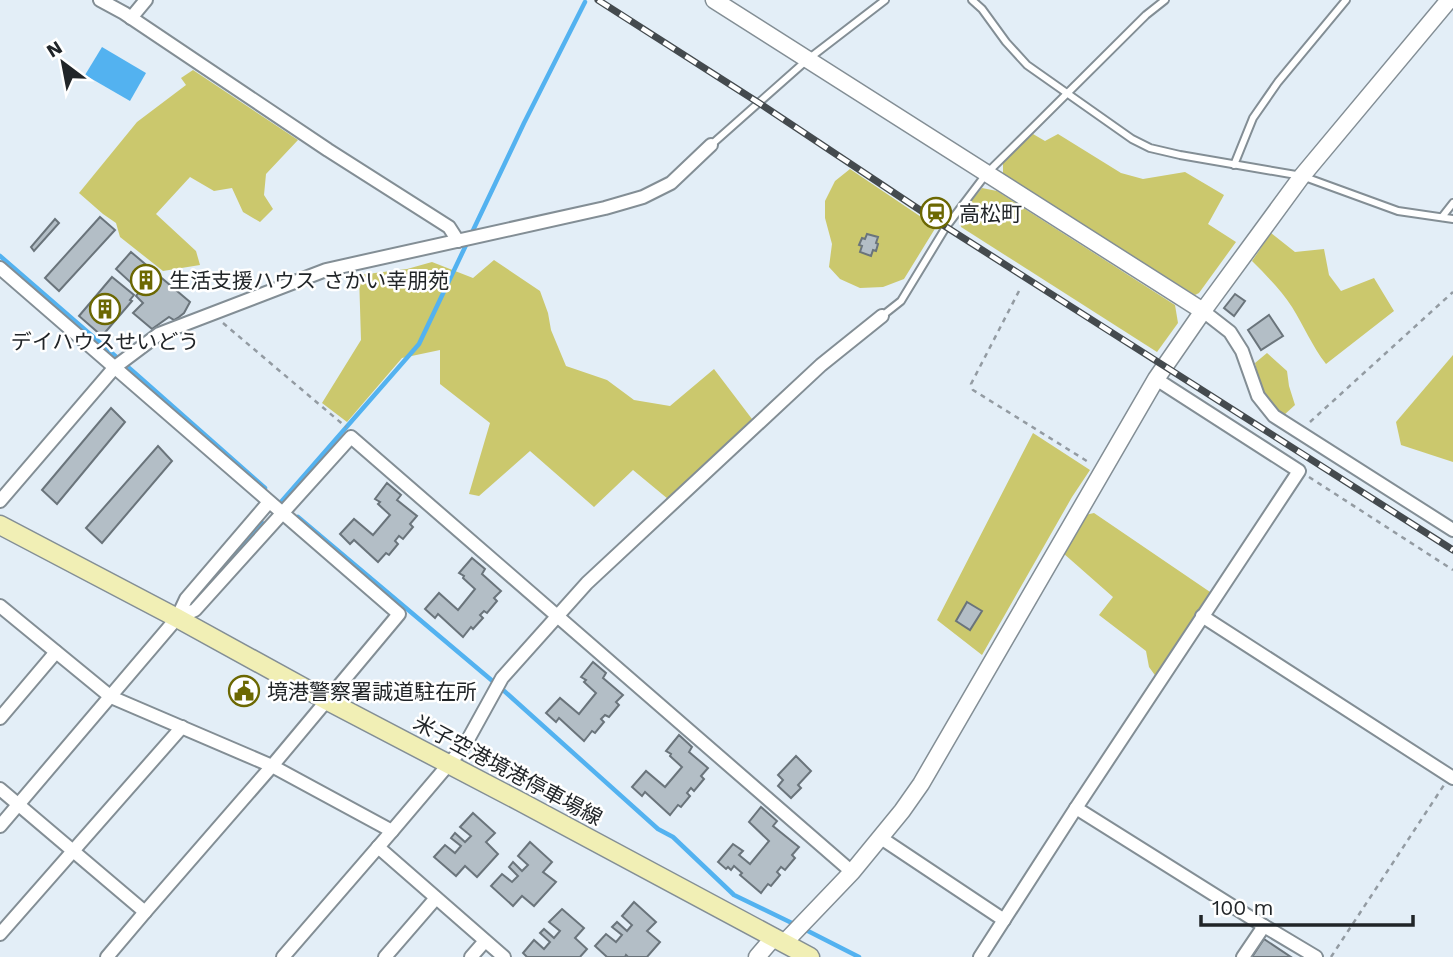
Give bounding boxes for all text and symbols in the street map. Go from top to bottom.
north arrow [28,28,98,98]
text: N [42,36,66,62]
station icon: 高松町 [919,196,953,230]
place label: 高松町 [959,201,1022,226]
building icon: 生活支援ハウス さかい幸朋苑 [129,263,163,297]
place label: 生活支援ハウス さかい幸朋苑 [169,268,449,293]
building icon: デイハウスせいどう [88,292,122,326]
place label: デイハウスせいどう [11,329,199,354]
public building icon: 境港警察署誠道駐在所 [227,674,261,708]
place label: 境港警察署誠道駐在所 [267,679,477,704]
street label: 米子空港境港停車場線 [409,710,607,830]
scale bar [1201,884,1413,928]
text: 100 m [1212,895,1274,920]

